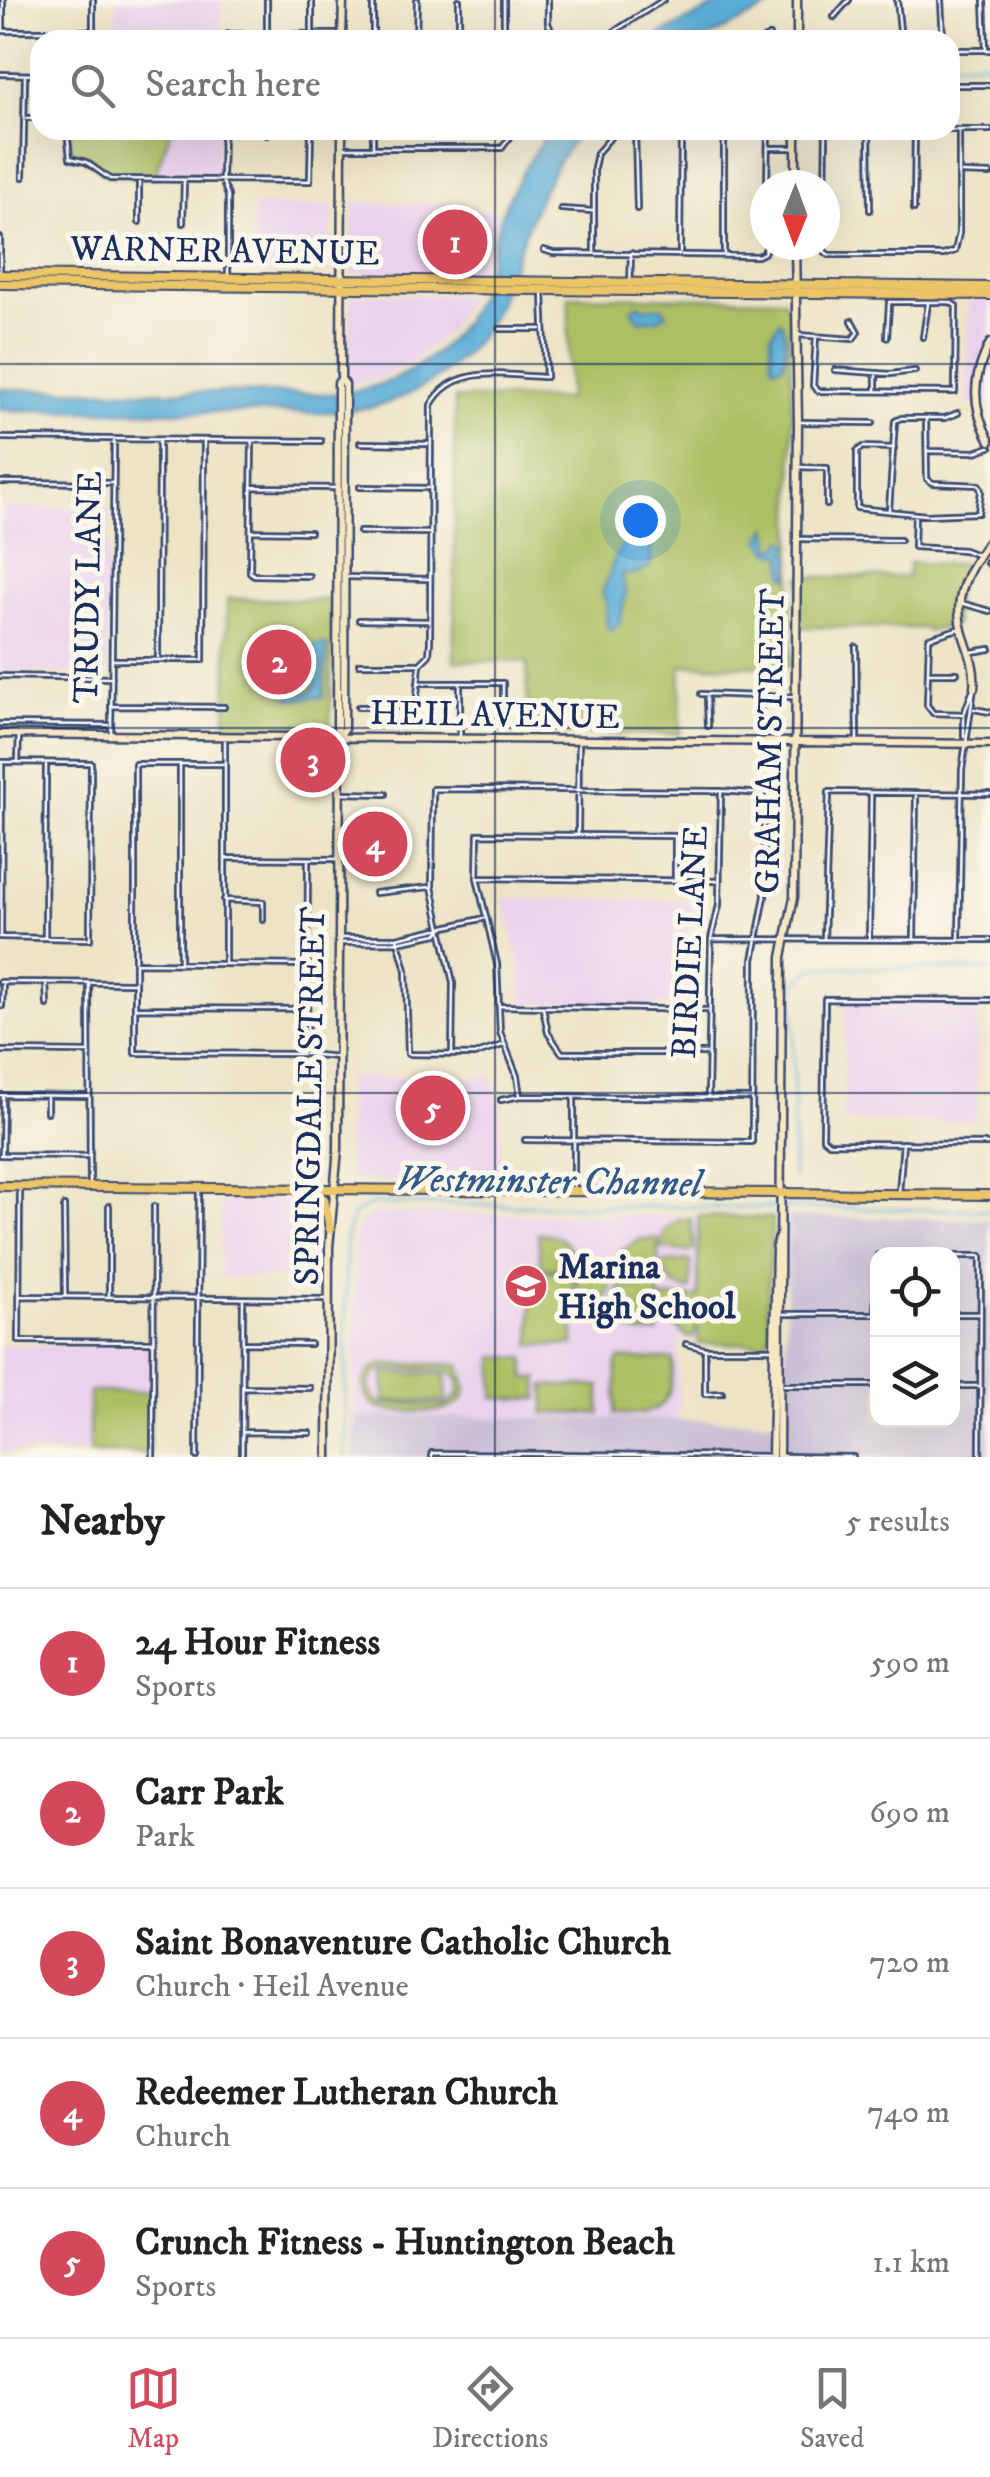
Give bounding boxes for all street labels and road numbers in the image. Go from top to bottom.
street label: WARNER AVENUE [69,227,380,277]
street label: TRUDY LANE [65,470,113,704]
street label: GRAHAM STREET [746,587,796,894]
street label: HEIL AVENUE [370,692,620,740]
street label: BIRDIE LANE [663,824,719,1060]
street label: SPRINGDALE STREET [286,906,336,1286]

